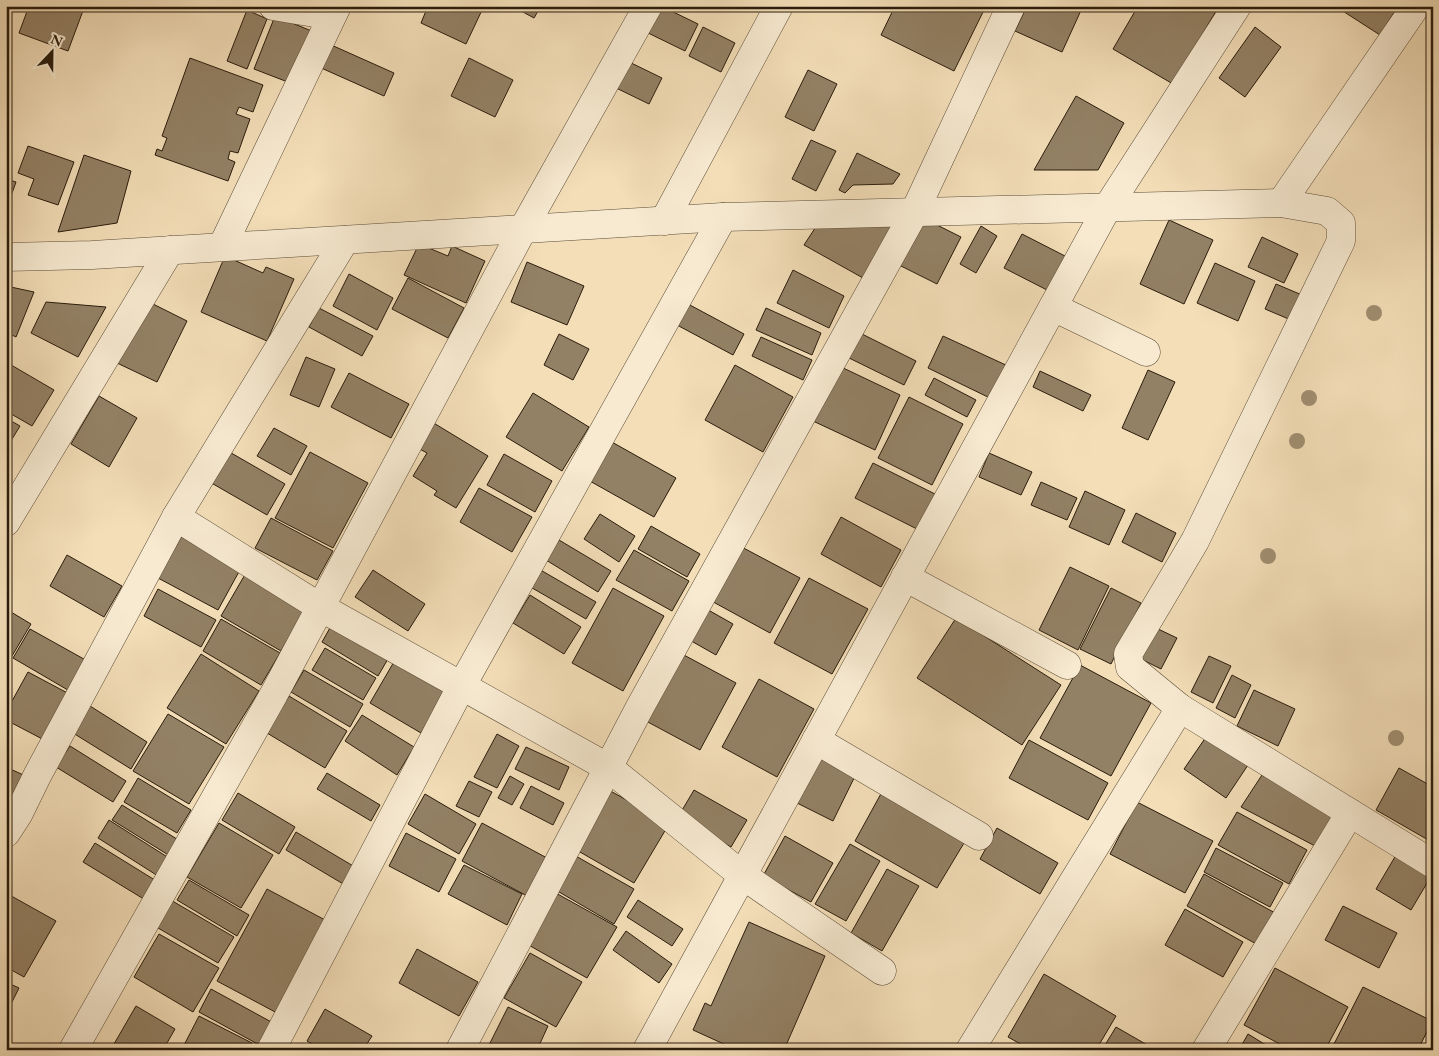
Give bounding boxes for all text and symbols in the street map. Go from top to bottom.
north arrow [28,28,78,78]
text: N [48,29,66,51]

